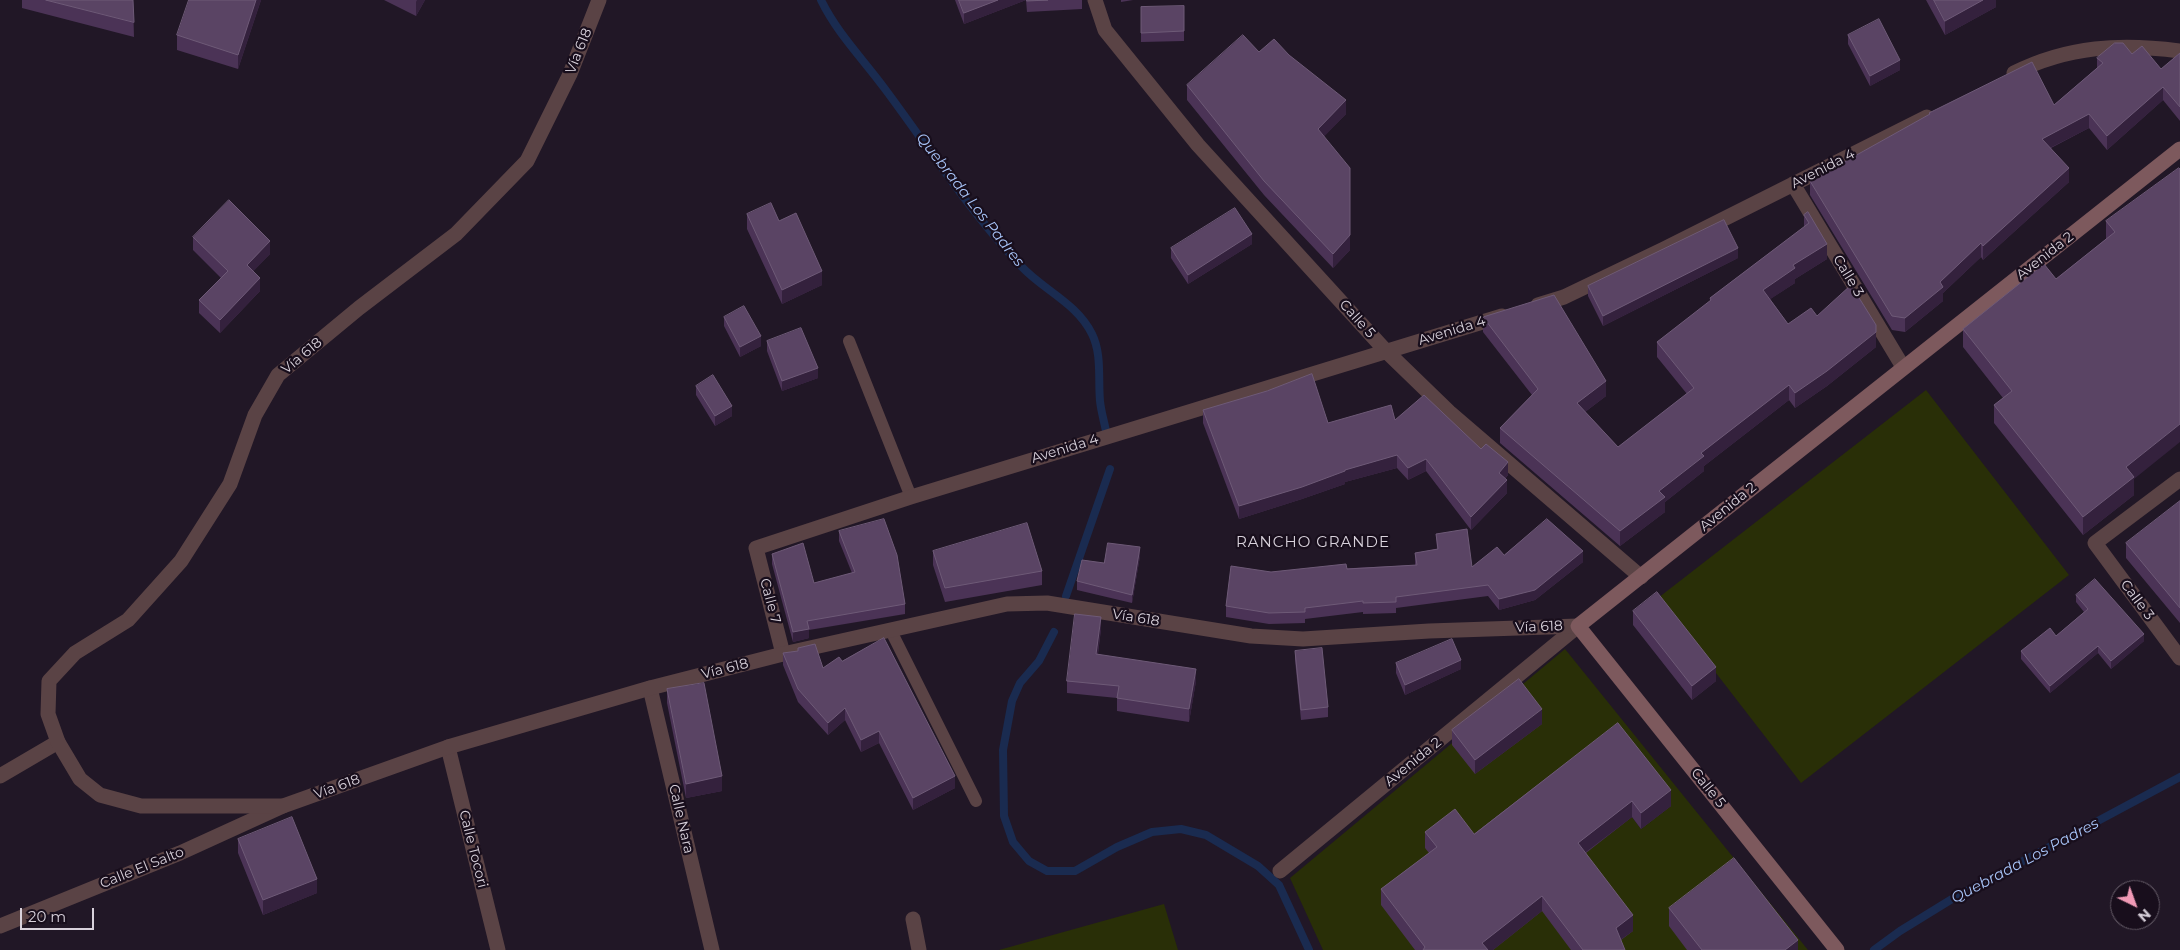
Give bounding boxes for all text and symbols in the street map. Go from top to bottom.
street label: Vía 618 [562,26,596,76]
water label: Quebrada Los Padres [912,130,1028,270]
street label: Avenida 4 [1788,146,1858,192]
street label: Avenida 2 [2013,228,2077,284]
street label: Calle 3 [1829,252,1867,300]
street label: Calle 5 [1335,296,1379,342]
street label: Avenida 4 [1416,313,1488,349]
street label: Vía 618 [278,334,326,378]
street label: Avenida 4 [1029,431,1101,467]
street label: Avenida 2 [1696,479,1760,535]
district label: RANCHO GRANDE [1234,534,1392,552]
street label: Calle 7 [756,577,784,625]
street label: Calle 3 [2117,577,2157,623]
street label: Vía 618 [1111,606,1161,630]
street label: Vía 618 [1515,618,1563,636]
street label: Vía 618 [700,655,750,683]
street label: Avenida 2 [1381,734,1445,790]
street label: Calle 5 [1687,765,1729,811]
street label: Vía 618 [312,771,362,803]
street label: Calle Nara [665,783,697,855]
street label: Calle Tocori [455,808,491,890]
water label: Quebrada Los Padres [1948,814,2102,908]
street label: Calle El Salto [97,843,187,893]
north arrow [2110,880,2160,930]
scale bar [22,898,96,930]
text: N [2134,905,2155,926]
text: 20 m [28,907,66,926]

